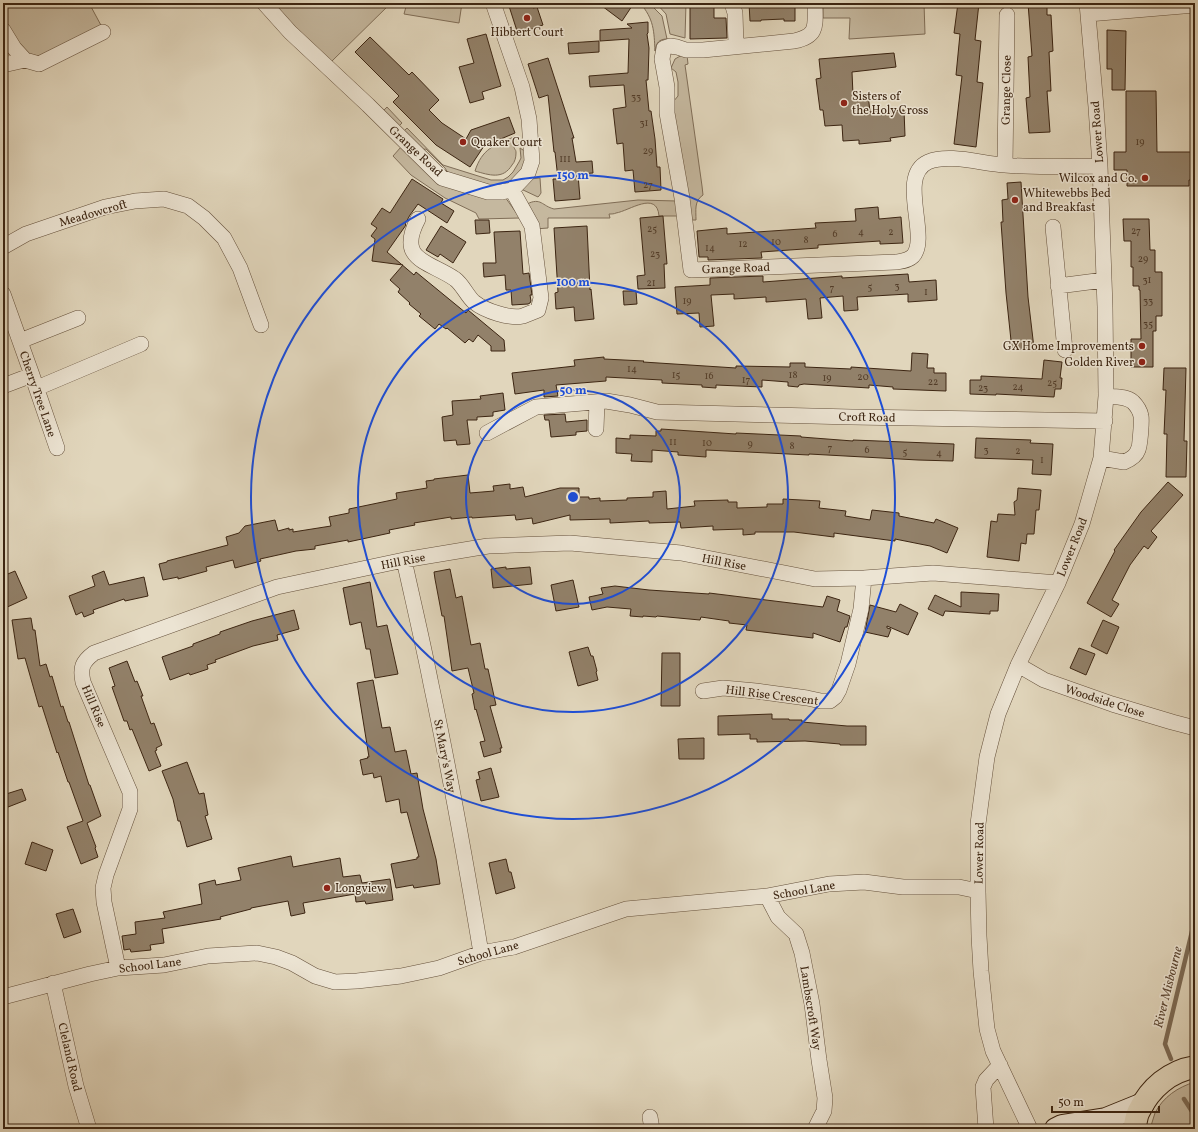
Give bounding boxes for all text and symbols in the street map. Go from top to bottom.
marker: Hibbert Court [522,13,532,23]
place label: Hibbert Court [490,25,564,41]
street label: Grange Close [998,55,1016,125]
place label: Sisters of the Holy Cross [852,89,928,119]
house number: 33 [631,90,641,104]
marker: Sisters of the Holy Cross [839,98,849,108]
street label: Lower Road [1088,100,1108,164]
house number: 31 [639,116,649,130]
street label: Grange Road [385,123,446,181]
place label: Quaker Court [471,135,542,151]
house number: 19 [1135,135,1145,149]
marker: Quaker Court [458,137,468,147]
house number: 29 [643,144,653,158]
house number: 111 [559,152,571,166]
text: 150 m [557,168,589,184]
place label: Wilcox and Co. [1059,171,1137,187]
marker: Wilcox and Co. [1140,173,1150,183]
house number: 27 [643,178,653,192]
place label: Whitewebbs Bed and Breakfast [1023,186,1111,216]
marker: Whitewebbs Bed and Breakfast [1010,195,1020,205]
street label: Meadowcroft [58,197,129,231]
house number: 25 [647,222,657,236]
house number: 27 [1131,224,1141,238]
house number: 4 [858,225,864,239]
house number: 2 [888,225,894,239]
house number: 6 [832,227,838,241]
house number: 8 [803,233,809,247]
house number: 10 [771,235,781,249]
house number: 12 [738,237,748,251]
house number: 14 [705,241,715,255]
house number: 23 [650,247,660,261]
house number: 29 [1138,252,1148,266]
street label: Grange Road [702,260,771,278]
house number: 31 [1142,273,1152,287]
text: 100 m [556,275,590,291]
house number: 21 [646,276,656,290]
house number: 3 [894,279,900,293]
house number: 5 [868,280,873,294]
house number: 7 [830,281,835,295]
house number: 1 [924,285,928,299]
house number: 19 [682,294,692,308]
house number: 33 [1143,294,1153,308]
house number: 35 [1143,317,1153,331]
place label: GX Home Improvements [1003,339,1134,355]
marker: GX Home Improvements [1137,341,1147,351]
street label: Cherry Tree Lane [15,349,59,440]
place label: Golden River [1065,355,1134,371]
marker: Golden River [1137,357,1147,367]
house number: 14 [627,362,637,376]
house number: 15 [672,368,681,382]
house number: 18 [789,368,797,382]
house number: 16 [705,369,713,383]
house number: 20 [857,370,869,384]
house number: 19 [822,371,832,385]
house number: 17 [742,373,751,387]
house number: 22 [928,375,938,389]
house number: 25 [1047,376,1057,390]
house number: 24 [1012,380,1024,394]
house number: 23 [978,381,988,395]
text: 50 m [559,383,587,399]
street label: Croft Road [838,410,896,427]
house number: 11 [669,435,677,449]
house number: 10 [702,436,712,450]
house number: 9 [747,437,753,451]
house number: 8 [789,439,795,453]
house number: 7 [828,441,833,455]
house number: 6 [864,443,870,457]
house number: 3 [983,443,989,457]
house number: 2 [1015,444,1021,458]
house number: 5 [903,445,908,459]
house number: 4 [936,446,942,460]
house number: 1 [1040,453,1044,467]
centre of rings [566,490,580,504]
street label: Lower Road [1054,515,1092,579]
street label: Hill Rise [380,550,427,574]
street label: Hill Rise [700,551,748,575]
street label: Hill Rise Crescent [725,682,819,710]
street label: Woodside Close [1063,682,1147,722]
street label: Hill Rise [77,683,109,730]
street label: St Mary's Way [429,718,459,795]
street label: Lower Road [971,821,989,884]
street label: School Lane [772,878,837,904]
place label: Longview [335,881,387,897]
marker: Longview [322,883,332,893]
street label: School Lane [456,938,521,970]
water label: River Misbourne [1150,945,1188,1030]
street label: School Lane [118,954,183,978]
street label: Lambscroft Way [795,965,825,1052]
street label: Cleland Road [53,1021,85,1093]
scale bar [1052,1088,1159,1114]
text: 50 m [1058,1095,1084,1111]

